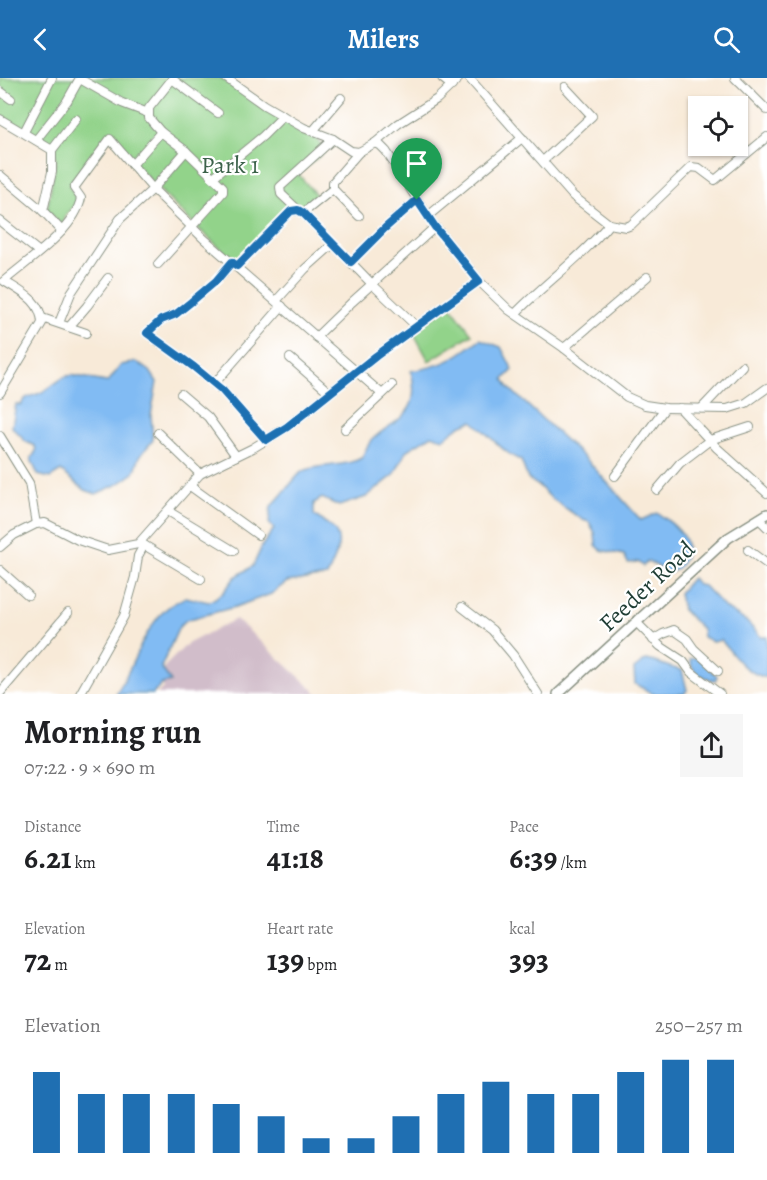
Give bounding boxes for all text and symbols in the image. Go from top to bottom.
text: Milers [347,21,420,57]
icon: back [24,23,57,56]
icon: search [710,23,743,56]
map controls [688,96,748,156]
button: locate [688,96,748,156]
pin [391,138,442,200]
icon: arrive [400,147,433,180]
park label: Park 1 [201,149,259,181]
street label: Feeder Road [592,533,702,639]
text: Morning run [24,709,201,754]
button: share [680,714,743,777]
text: 07:22 · 9 × 690 m [24,754,155,781]
text: Distance [24,816,81,838]
text: Time [267,816,300,838]
text: Pace [509,816,539,838]
text: 6.21 [24,838,72,878]
text: 41:18 [267,838,324,878]
text: 6:39 [509,838,557,878]
text: km [72,852,96,874]
text: /km [557,852,587,874]
text: Elevation [24,918,85,940]
text: Heart rate [267,918,333,940]
text: kcal [509,918,535,940]
text: 72 [24,940,51,980]
text: 139 [267,940,304,980]
text: 393 [509,940,549,980]
text: m [51,954,68,976]
text: bpm [304,954,337,976]
text: Elevation [24,1012,101,1039]
text: 250–257 m [655,1012,743,1039]

